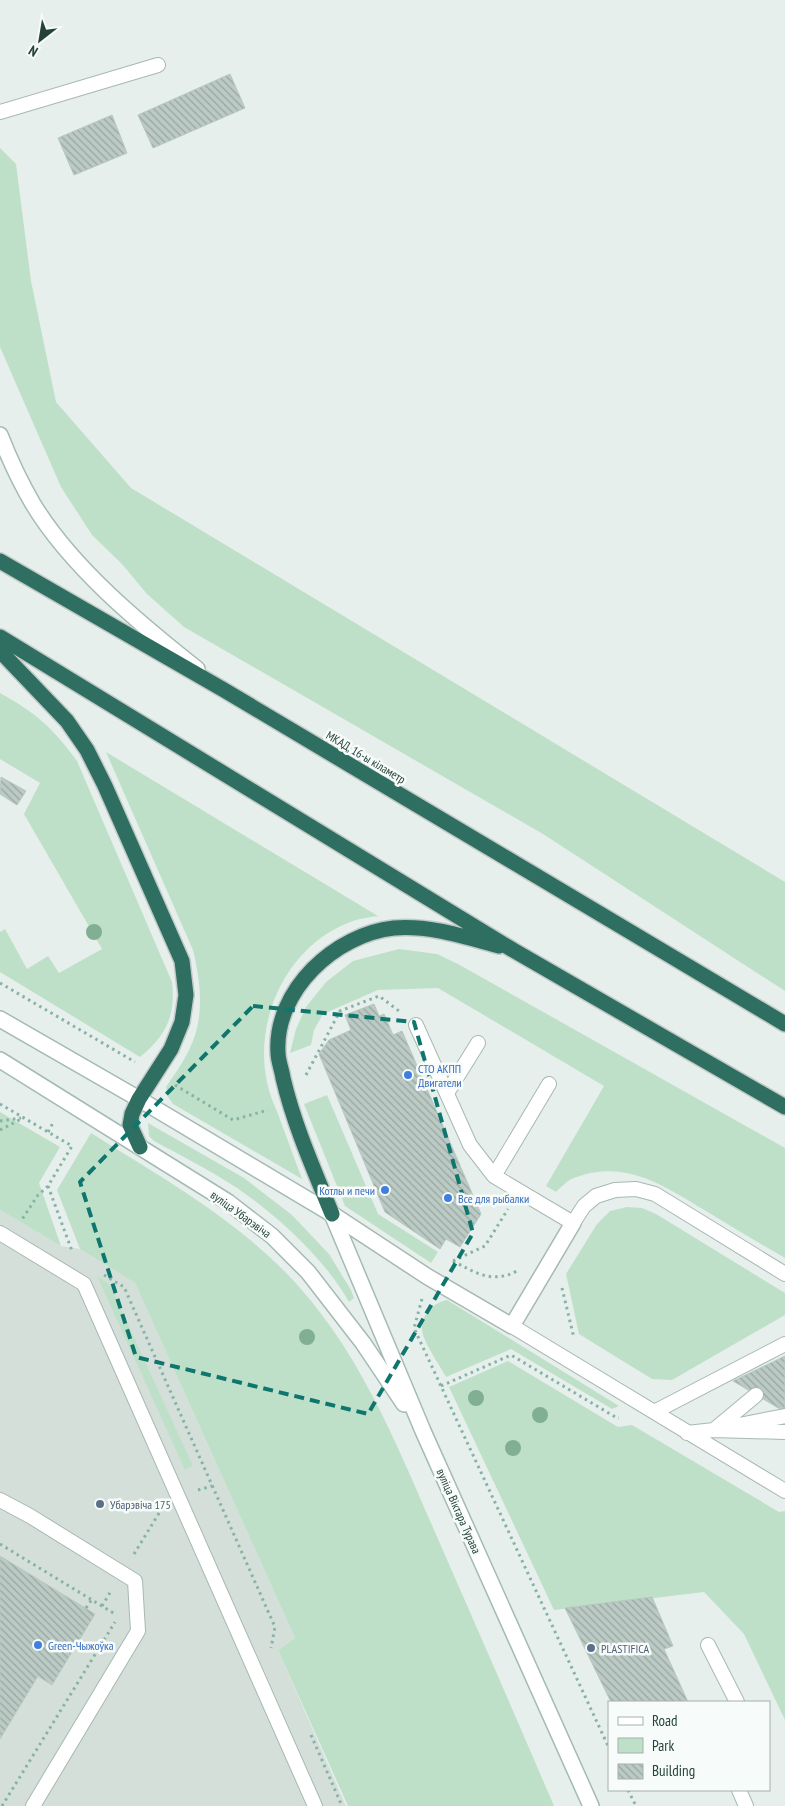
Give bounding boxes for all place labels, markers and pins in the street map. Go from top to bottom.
place label: СТО АКПП Двигатели [418,1061,462,1090]
marker: СТО АКПП Двигатели [402,1069,414,1081]
place label: Котлы и печи [319,1183,375,1198]
marker: Котлы и печи [379,1184,391,1196]
place label: Все для рыбалки [458,1191,529,1206]
marker: Все для рыбалки [442,1192,454,1204]
place label: Убарэвіча 175 [110,1497,171,1512]
marker: Убарэвіча 175 [94,1498,106,1510]
place label: Green-Чыжоўка [48,1638,114,1653]
marker: Green-Чыжоўка [32,1639,44,1651]
place label: PLASTIFICA [601,1641,649,1656]
marker: PLASTIFICA [585,1642,597,1654]

